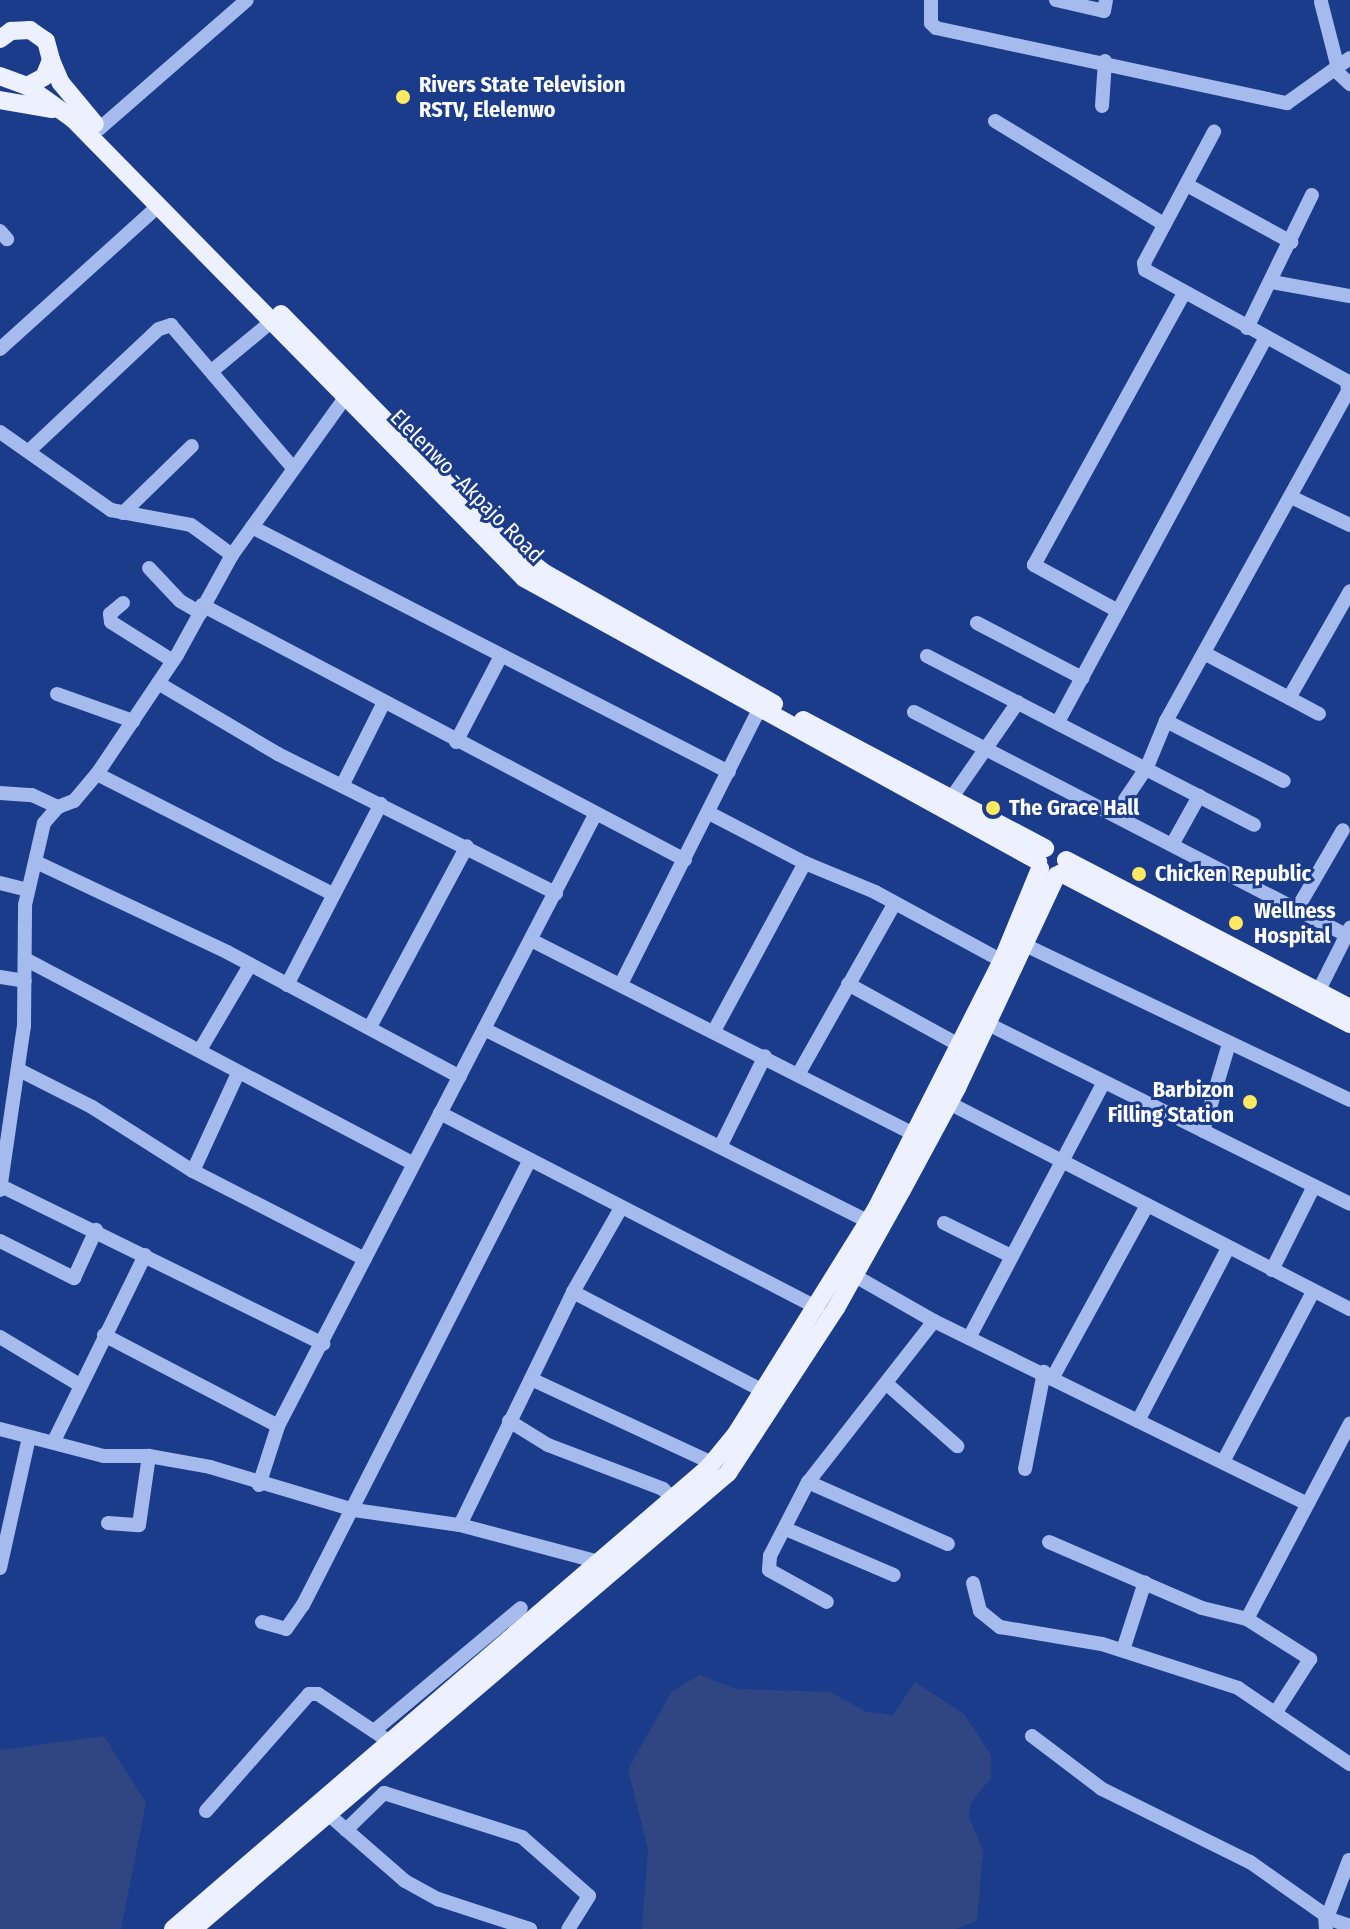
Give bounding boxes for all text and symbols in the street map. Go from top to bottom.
place label: Rivers State Television RSTV, Elelenwo [419,71,626,122]
marker: Rivers State Television RSTV, Elelenwo [394,88,412,106]
street label: Elelenwo -Akpajo Road [385,404,549,568]
place label: The Grace Hall [1009,795,1139,821]
marker: The Grace Hall [984,799,1002,817]
place label: Chicken Republic [1155,861,1311,887]
marker: Chicken Republic [1130,865,1148,883]
place label: Wellness Hospital [1254,897,1336,948]
marker: Wellness Hospital [1225,912,1247,934]
place label: Barbizon Filling Station [1108,1076,1234,1128]
marker: Barbizon Filling Station [1241,1093,1259,1111]

